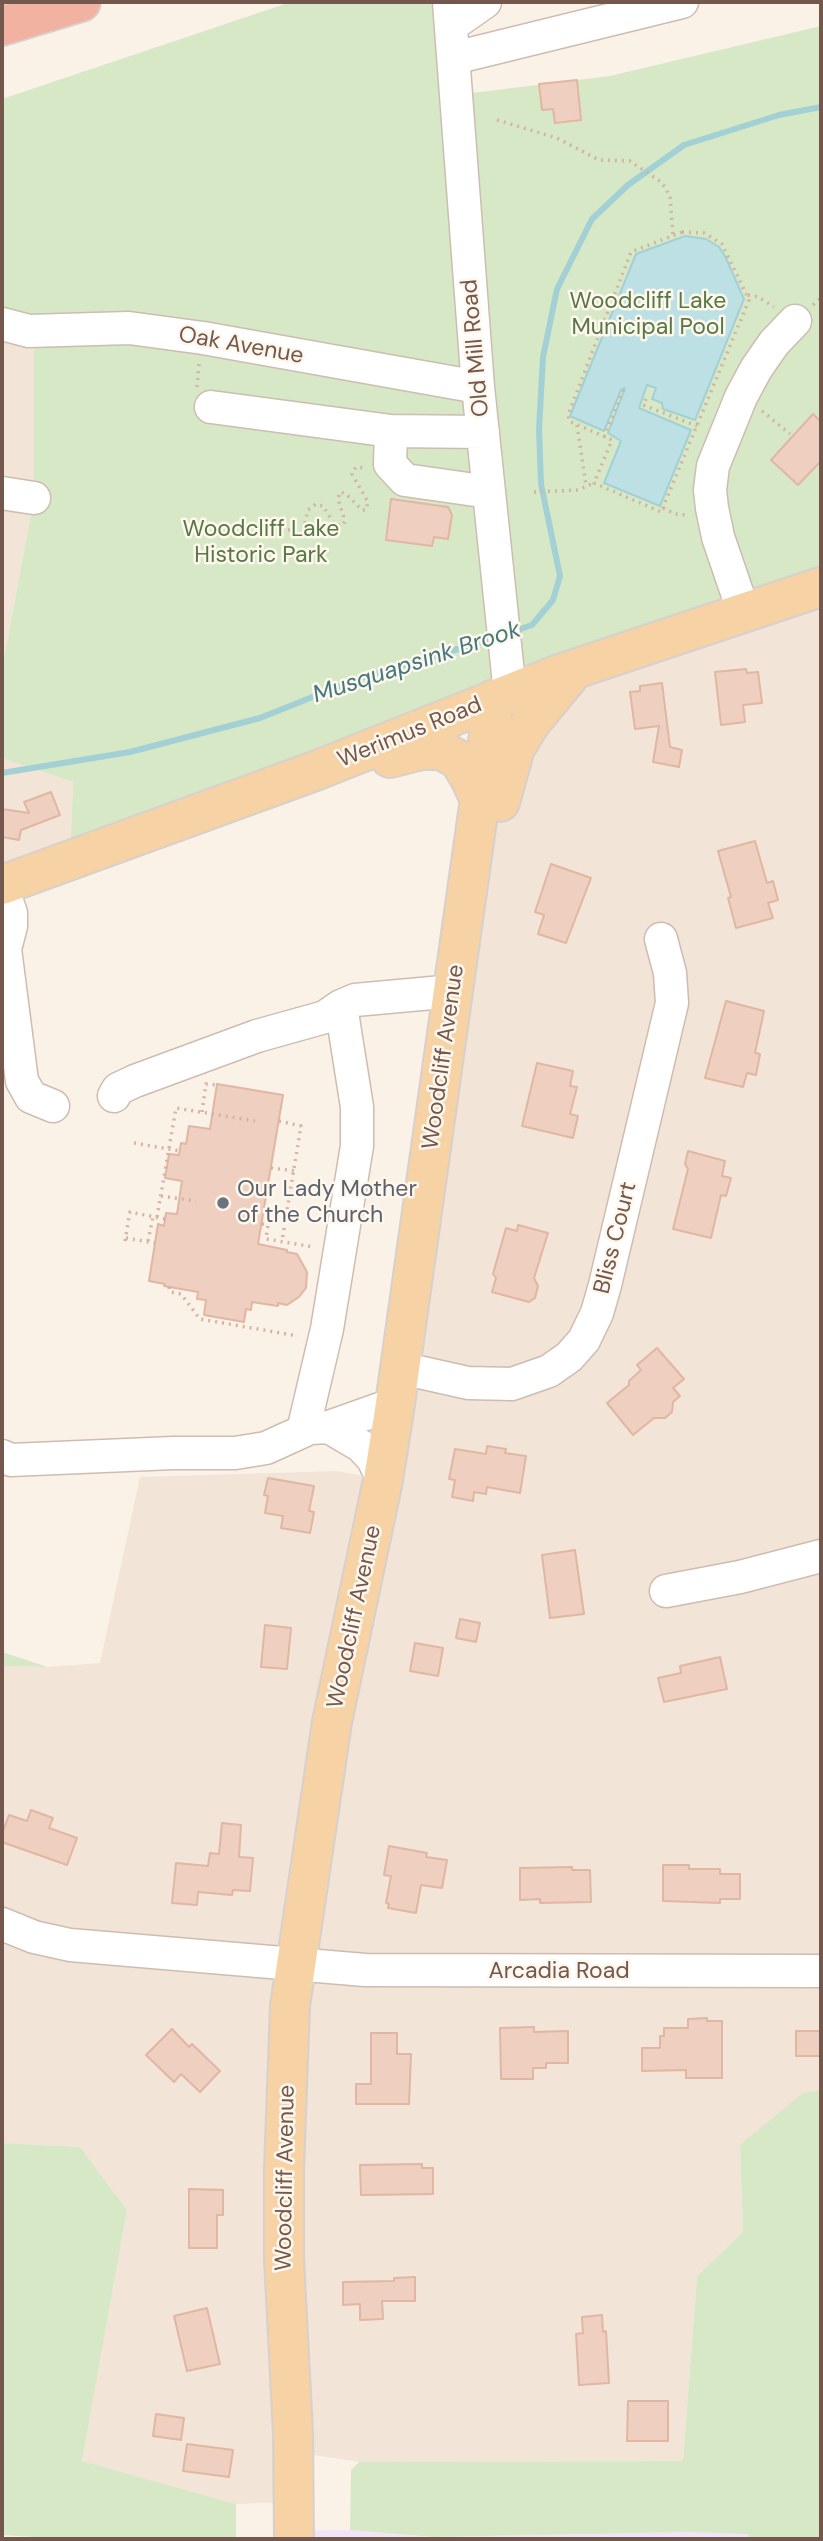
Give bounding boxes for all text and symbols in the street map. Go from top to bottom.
street label: Old Mill Road [456,278,496,418]
park label: Woodcliff Lake Municipal Pool [570,288,726,342]
street label: Oak Avenue [176,321,306,371]
park label: Woodcliff Lake Historic Park [183,516,339,570]
water label: Musquapsink Brook [309,616,525,710]
street label: Werimus Road [334,692,486,774]
street label: Woodcliff Avenue [417,963,471,1151]
place label: Our Lady Mother of the Church [237,1176,417,1230]
street label: Bliss Court [589,1179,643,1297]
marker: Our Lady Mother of the Church [215,1195,231,1211]
street label: Woodcliff Avenue [322,1523,388,1711]
street label: Arcadia Road [488,1958,630,1986]
street label: Woodcliff Avenue [271,2085,301,2271]

